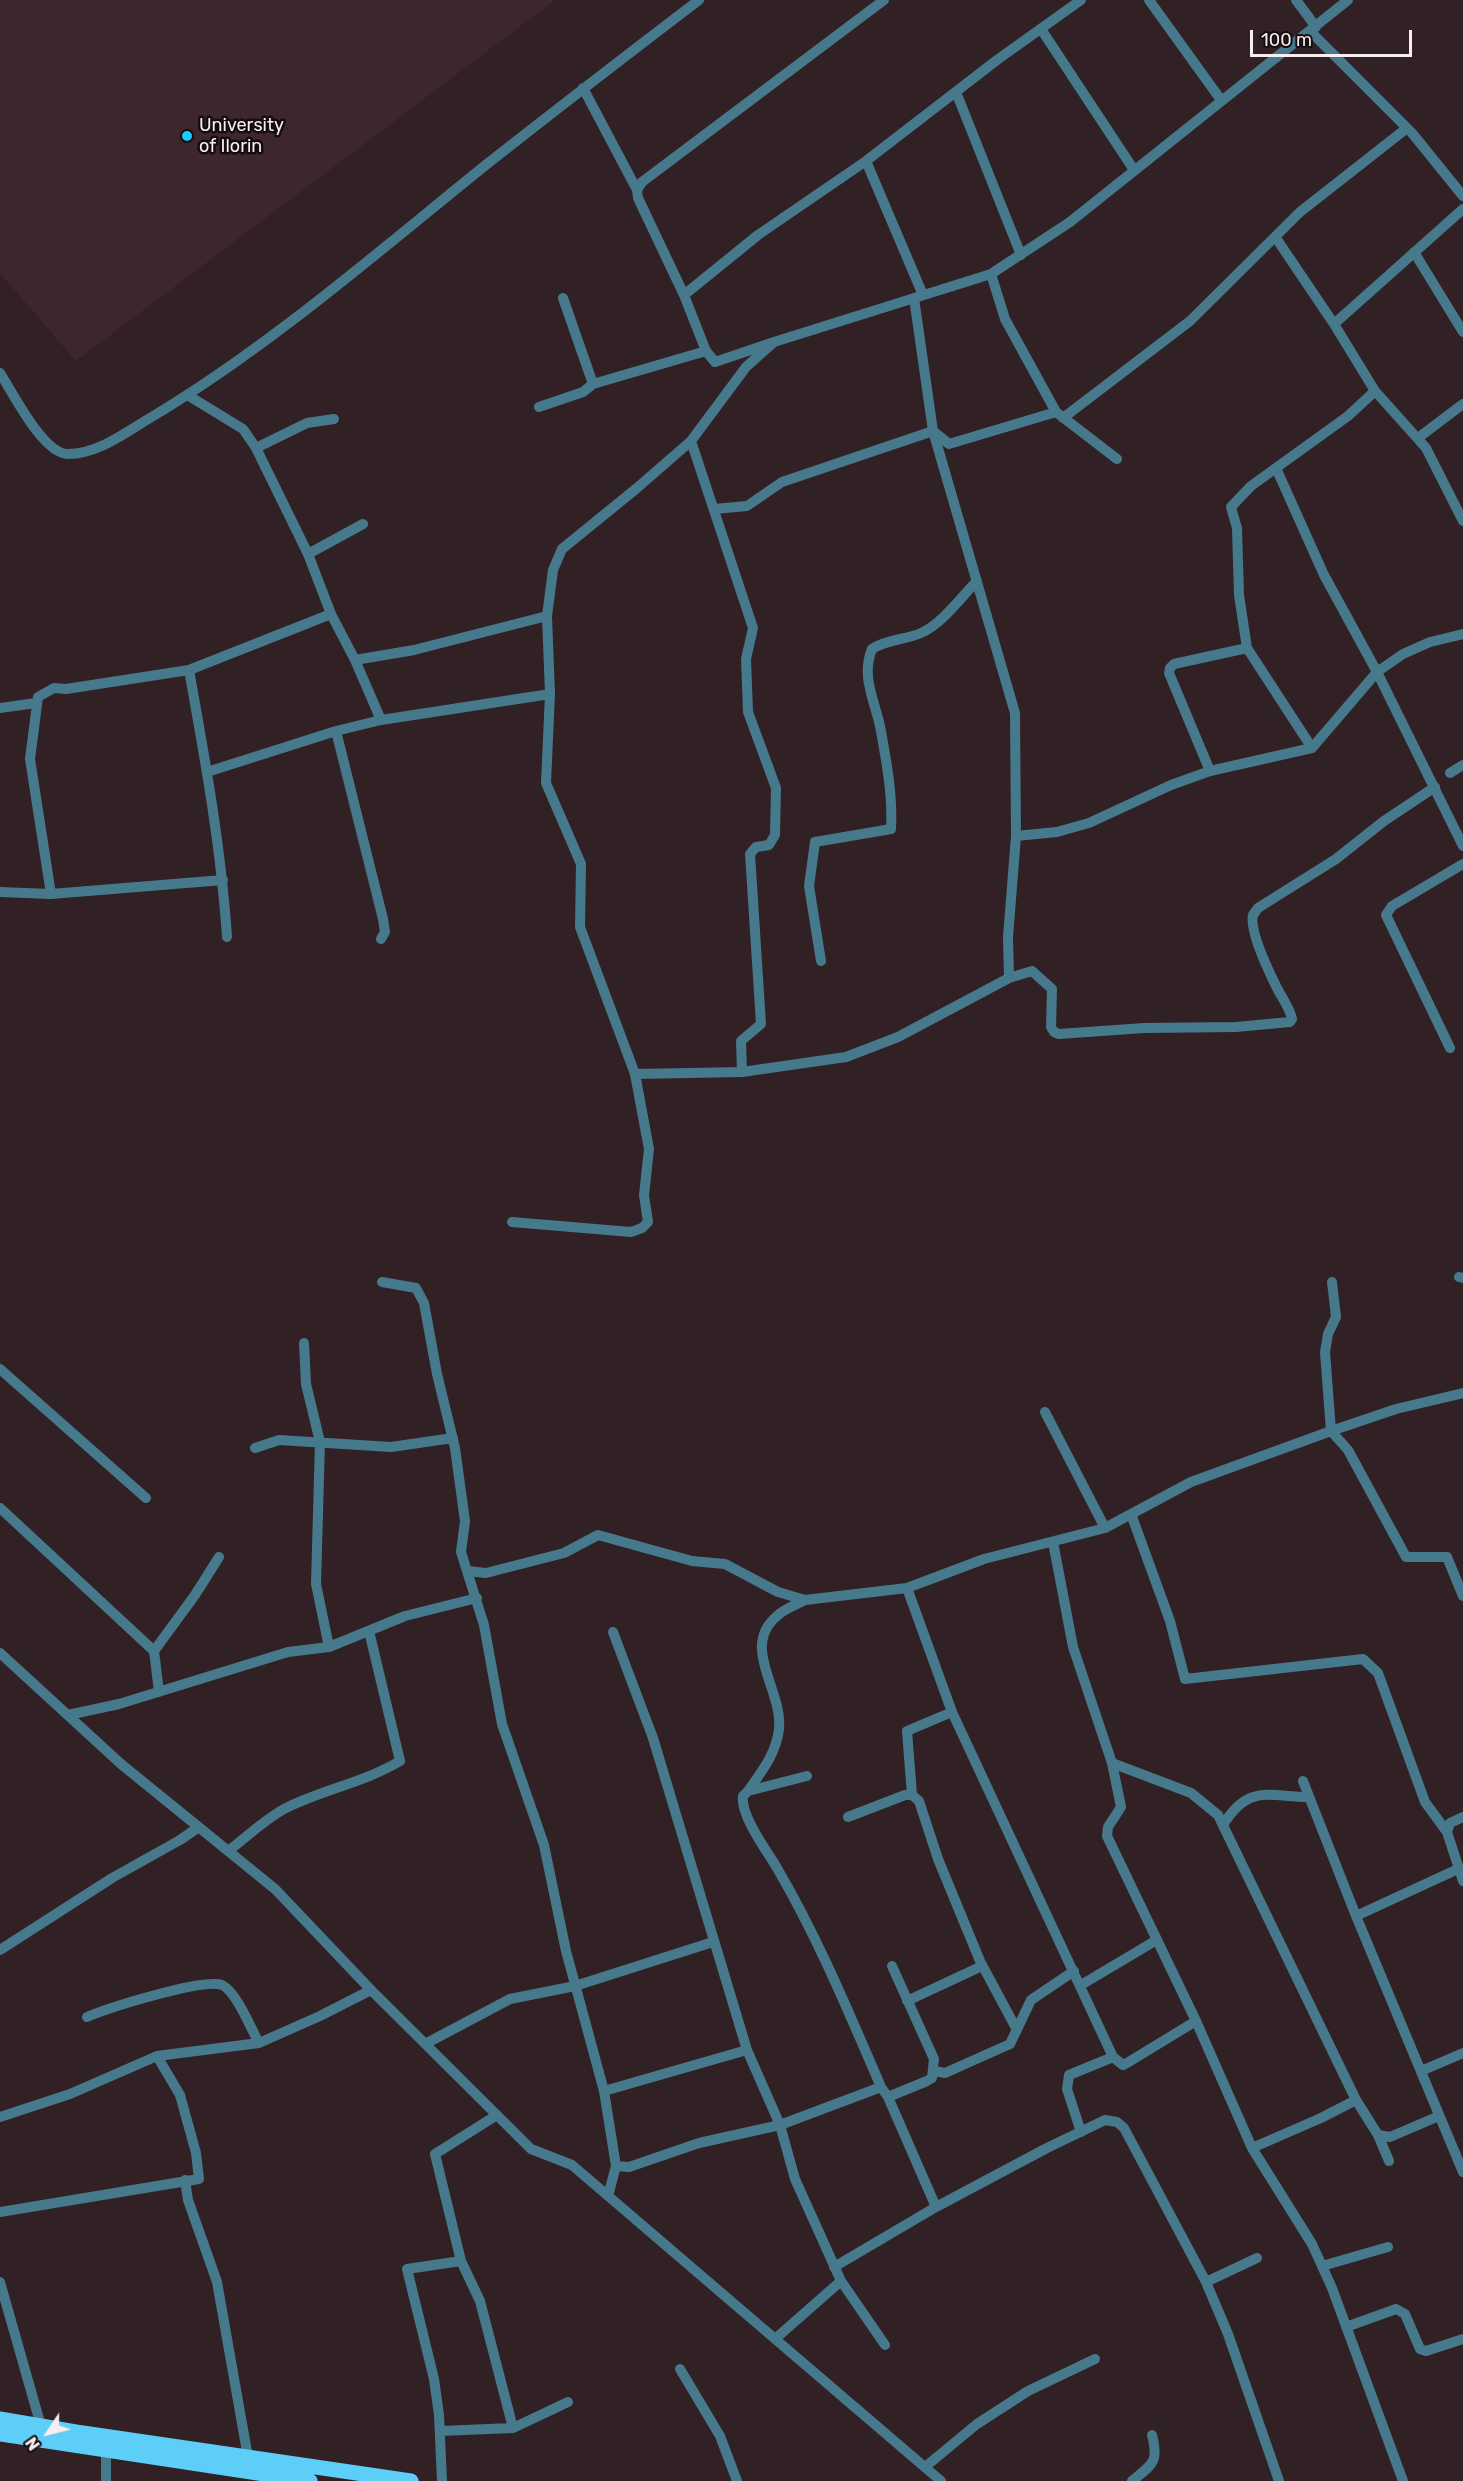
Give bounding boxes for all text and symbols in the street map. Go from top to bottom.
scale bar [1253,18,1415,56]
text: 100 m [1261,29,1312,51]
place label: University of Ilorin [199,115,284,158]
marker: University of Ilorin [180,129,194,143]
north arrow [18,2403,78,2463]
text: N [22,2433,44,2454]

